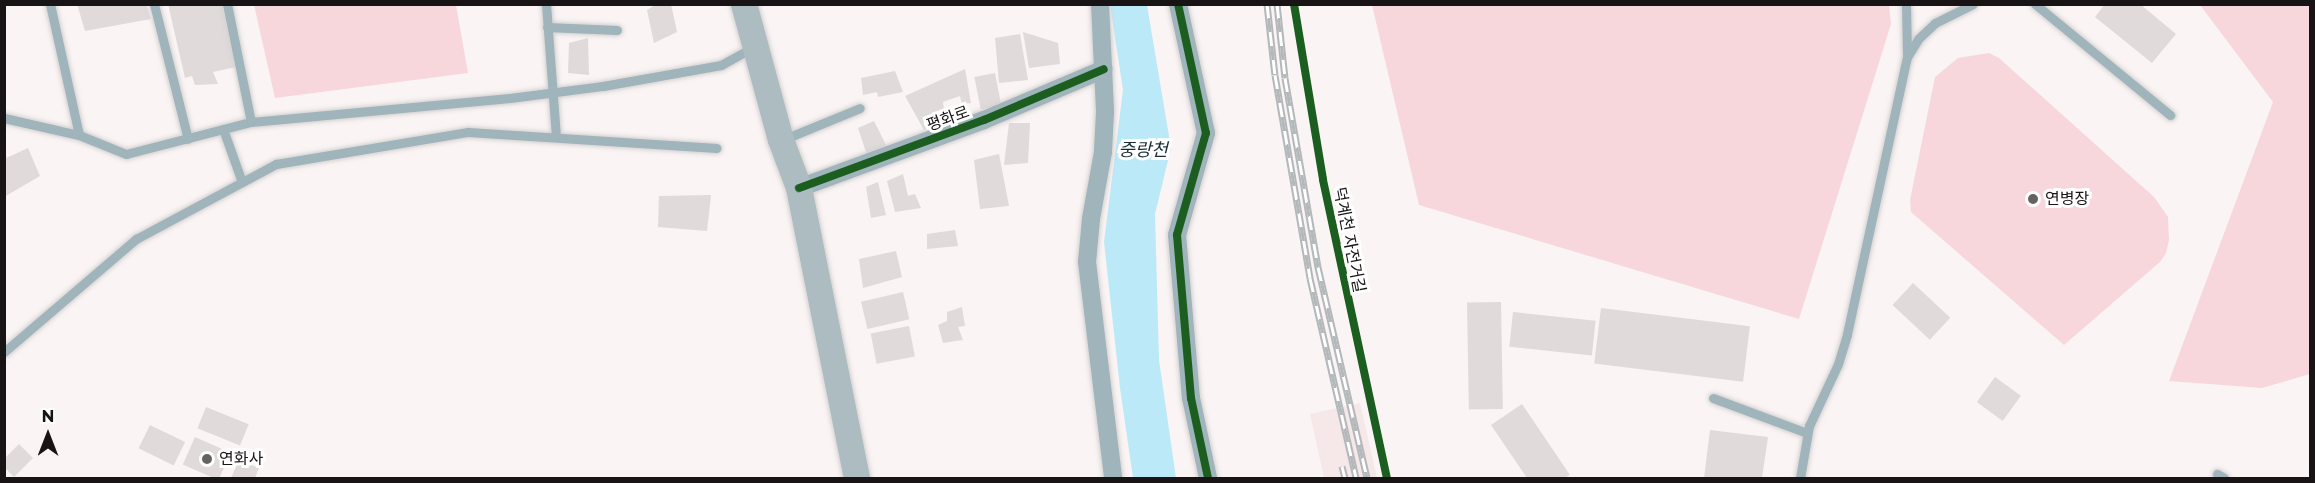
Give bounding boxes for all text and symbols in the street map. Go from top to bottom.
street label: 평화로 [924,102,972,136]
water label: 중랑천 [1118,139,1168,161]
street label: 덕계천 자전거길 [1329,186,1369,294]
place label: 연병장 [2045,189,2089,209]
marker: 연병장 [2026,192,2040,206]
north arrow [18,405,78,465]
text: N [42,407,54,426]
place label: 연화사 [219,449,263,469]
marker: 연화사 [200,452,214,466]

